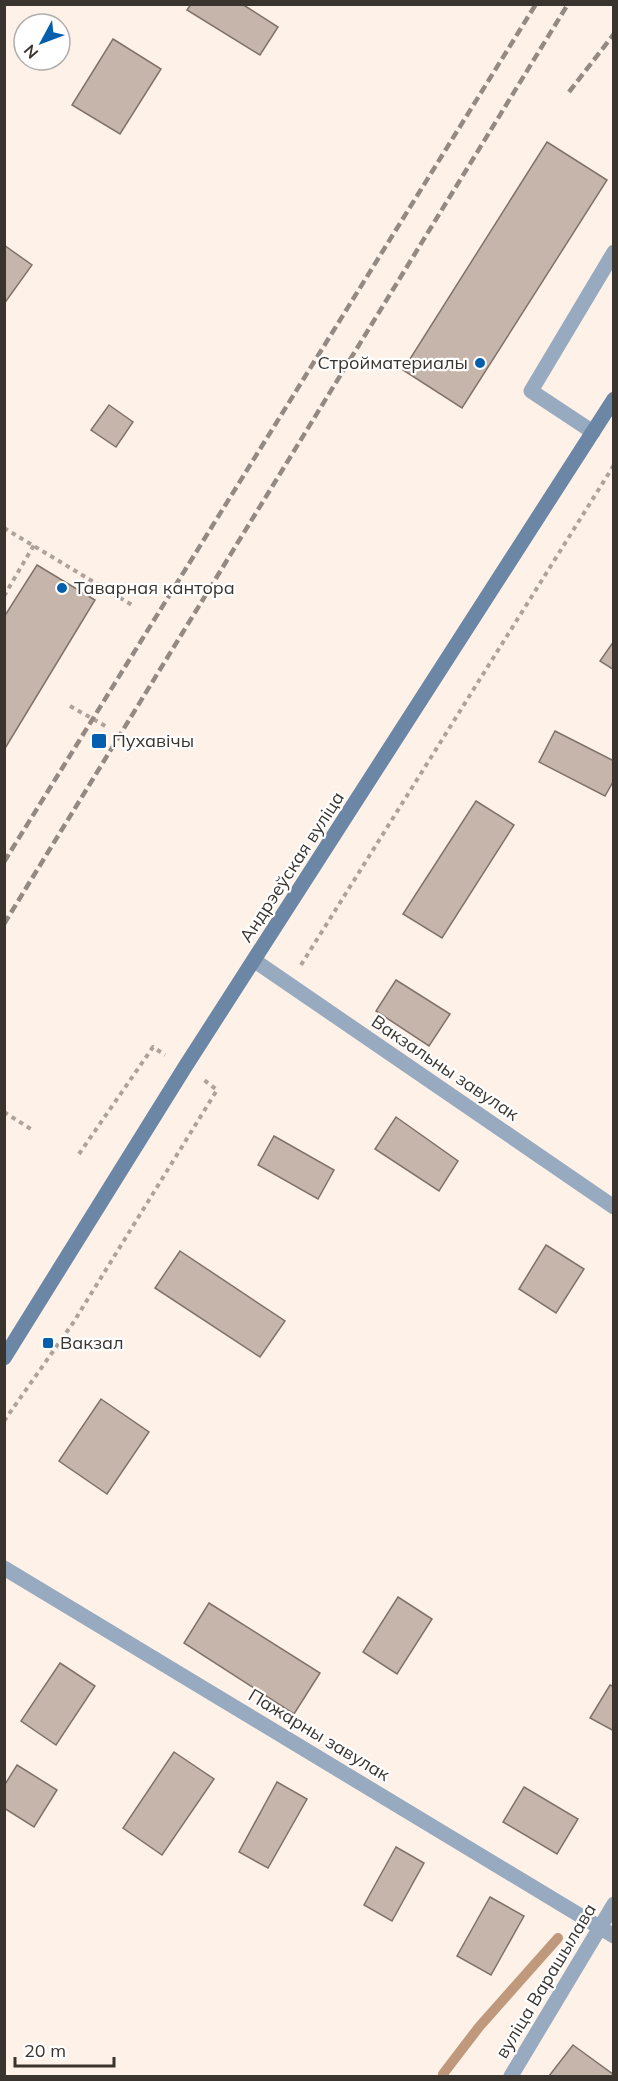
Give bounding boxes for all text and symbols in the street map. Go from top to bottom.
north arrow [12,12,72,72]
text: N [19,41,42,63]
place label: Стройматериалы [317,351,468,374]
marker: Стройматериалы [473,356,487,370]
place label: Таварная кантора [74,576,235,599]
marker: Таварная кантора [55,581,69,595]
place label: Пухавічы [112,729,194,752]
marker: Пухавічы [90,732,108,750]
street label: Андрэеўская вуліца [234,787,349,947]
street label: Вакзальны завулак [367,1010,524,1126]
place label: Вакзал [60,1331,124,1354]
marker: Вакзал [41,1336,55,1350]
street label: Пажарны завулак [244,1683,394,1786]
street label: вуліца Варашылава [490,1899,601,2062]
scale bar [15,2030,114,2068]
text: 20 m [24,2039,66,2062]

